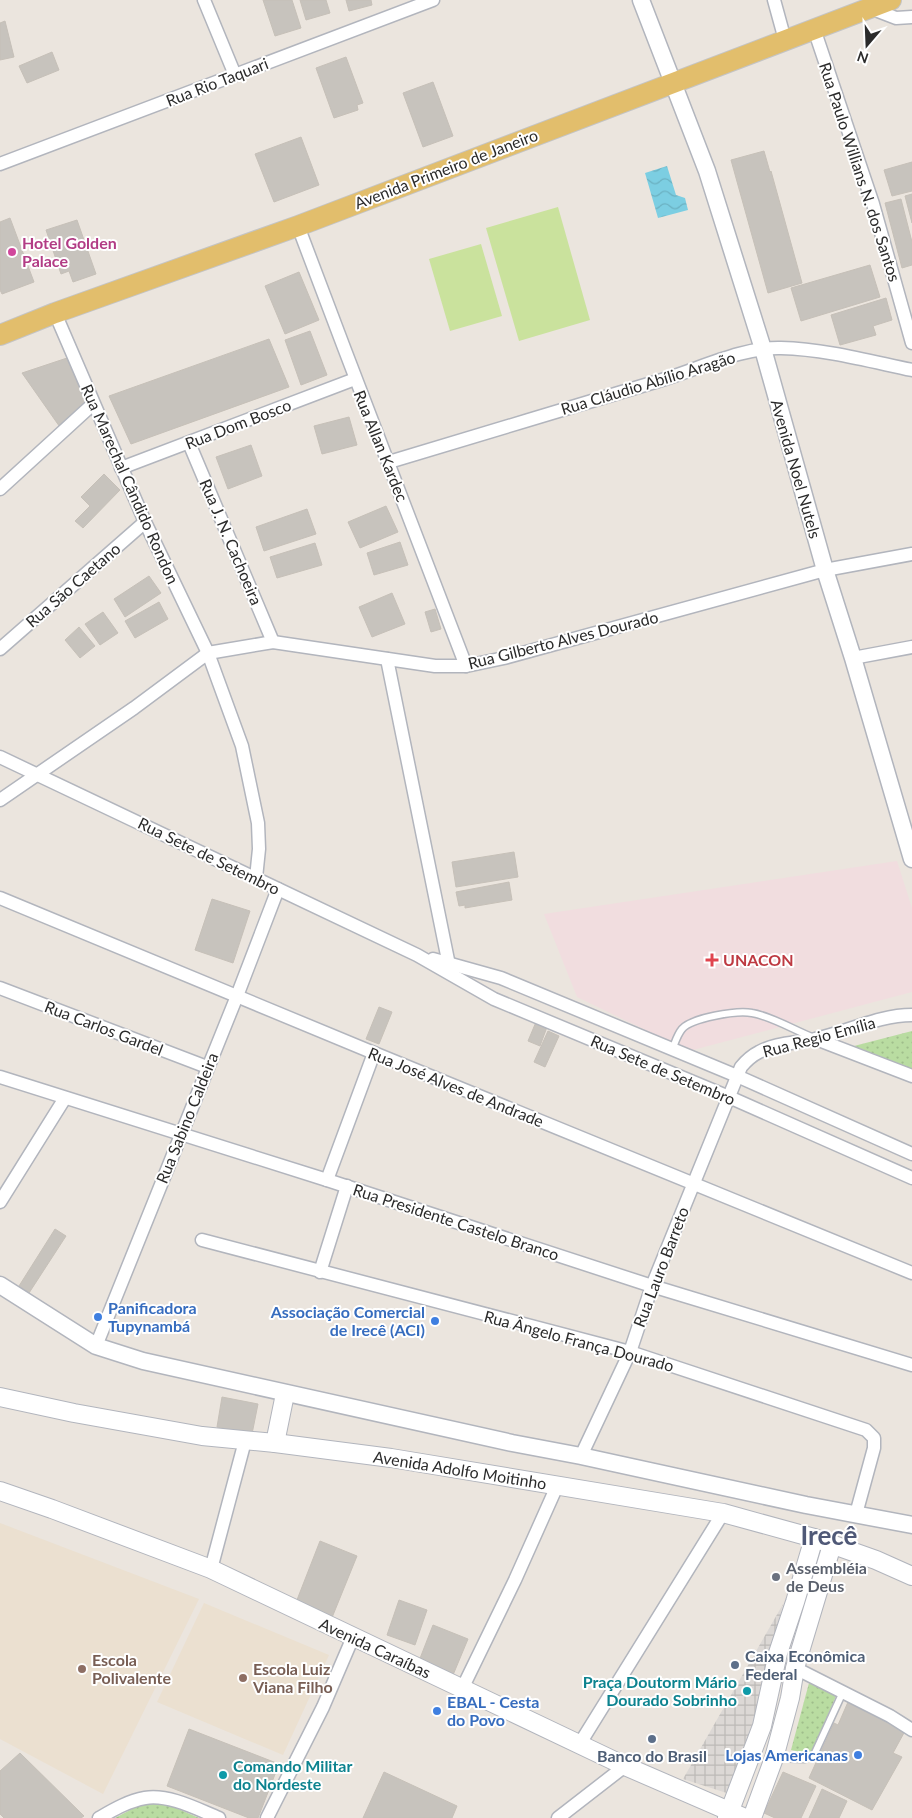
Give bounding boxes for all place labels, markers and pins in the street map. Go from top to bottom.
place label: Hotel Golden Palace [22,233,117,270]
marker: Hotel Golden Palace [6,246,18,258]
place label: UNACON [723,950,794,969]
marker: UNACON [705,953,719,967]
place label: Panificadora Tupynambá [108,1298,197,1335]
place label: Associação Comercial de Irecê (ACI) [270,1302,425,1339]
marker: Panificadora Tupynambá [92,1311,104,1323]
marker: Associação Comercial de Irecê (ACI) [429,1315,441,1327]
place label: Assembléia de Deus [785,1558,867,1595]
marker: Assembléia de Deus [770,1571,782,1583]
place label: Caixa Econômica Federal [745,1646,865,1683]
place label: Escola Polivalente [92,1650,171,1687]
place label: Escola Luiz Viana Filho [252,1659,333,1696]
marker: Caixa Econômica Federal [729,1659,741,1671]
marker: Escola Polivalente [76,1663,88,1675]
marker: Escola Luiz Viana Filho [237,1672,249,1684]
place label: Praça Doutorm Mário Dourado Sobrinho [583,1672,737,1709]
marker: Praça Doutorm Mário Dourado Sobrinho [741,1685,753,1697]
place label: EBAL - Cesta do Povo [447,1692,539,1729]
marker: EBAL - Cesta do Povo [431,1705,443,1717]
marker: Banco do Brasil [646,1733,658,1745]
place label: Lojas Americanas [725,1745,848,1764]
place label: Banco do Brasil [597,1746,707,1765]
marker: Lojas Americanas [852,1749,864,1761]
place label: Comando Militar do Nordeste [233,1756,352,1793]
marker: Comando Militar do Nordeste [217,1769,229,1781]

